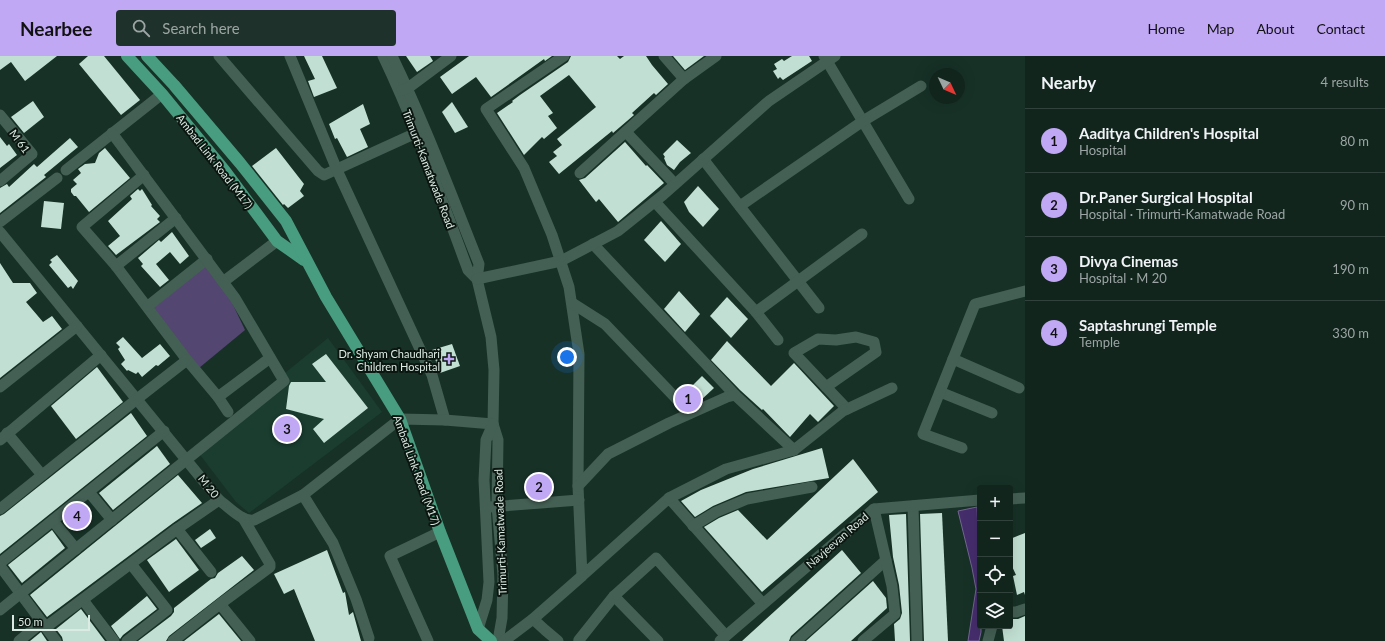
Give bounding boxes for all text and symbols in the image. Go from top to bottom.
search box [116,10,396,46]
text: Nearbee [20,17,92,40]
icon: search [130,17,152,39]
text: Search here [162,19,240,37]
text: Home [1147,20,1185,37]
text: Map [1207,20,1234,37]
text: About [1256,20,1294,37]
text: Contact [1316,20,1365,37]
north arrow [929,68,965,104]
text: Nearby [1041,72,1096,93]
text: 4 results [1321,74,1369,90]
street label: Trimurti-Kamatwade Road [400,108,458,230]
street label: Ambad Link Road (M17) [174,111,256,211]
text: Aaditya Children's Hospital [1079,124,1259,142]
street label: M 61 [7,127,33,155]
text: 1 [1050,133,1058,149]
text: 80 m [1340,133,1369,149]
text: Hospital [1079,142,1126,158]
text: Dr.Paner Surgical Hospital [1079,188,1253,206]
text: 2 [1050,197,1058,213]
text: 90 m [1340,197,1369,213]
text: Hospital · Trimurti-Kamatwade Road [1079,206,1285,222]
text: Divya Cinemas [1079,252,1178,270]
text: 3 [1050,261,1058,277]
text: 190 m [1332,261,1369,277]
text: Hospital · M 20 [1079,270,1167,286]
text: Saptashrungi Temple [1079,316,1217,334]
text: 4 [1050,325,1058,341]
text: 330 m [1332,325,1369,341]
text: Temple [1079,334,1120,350]
place label: Dr. Shyam Chaudhari Children Hospital [339,347,440,373]
your location [557,347,577,367]
marker: Dr. Shyam Chaudhari Children Hospital [443,353,455,365]
pin: 1 [675,384,701,414]
street label: Ambad Link Road (M17) [391,413,443,527]
pin: 3 [274,414,300,444]
street label: Trimurti-Kamatwade Road [491,469,509,595]
street label: M 20 [196,472,223,501]
pin: 2 [526,472,552,502]
map controls [977,485,1013,629]
button: + [977,485,1013,521]
pin: 4 [64,501,90,531]
street label: Navjeevan Road [803,510,871,570]
button: − [977,521,1013,557]
button: locate [977,557,1013,593]
button: layers [977,593,1013,629]
scale bar [12,613,90,632]
text: 50 m [18,615,43,628]

